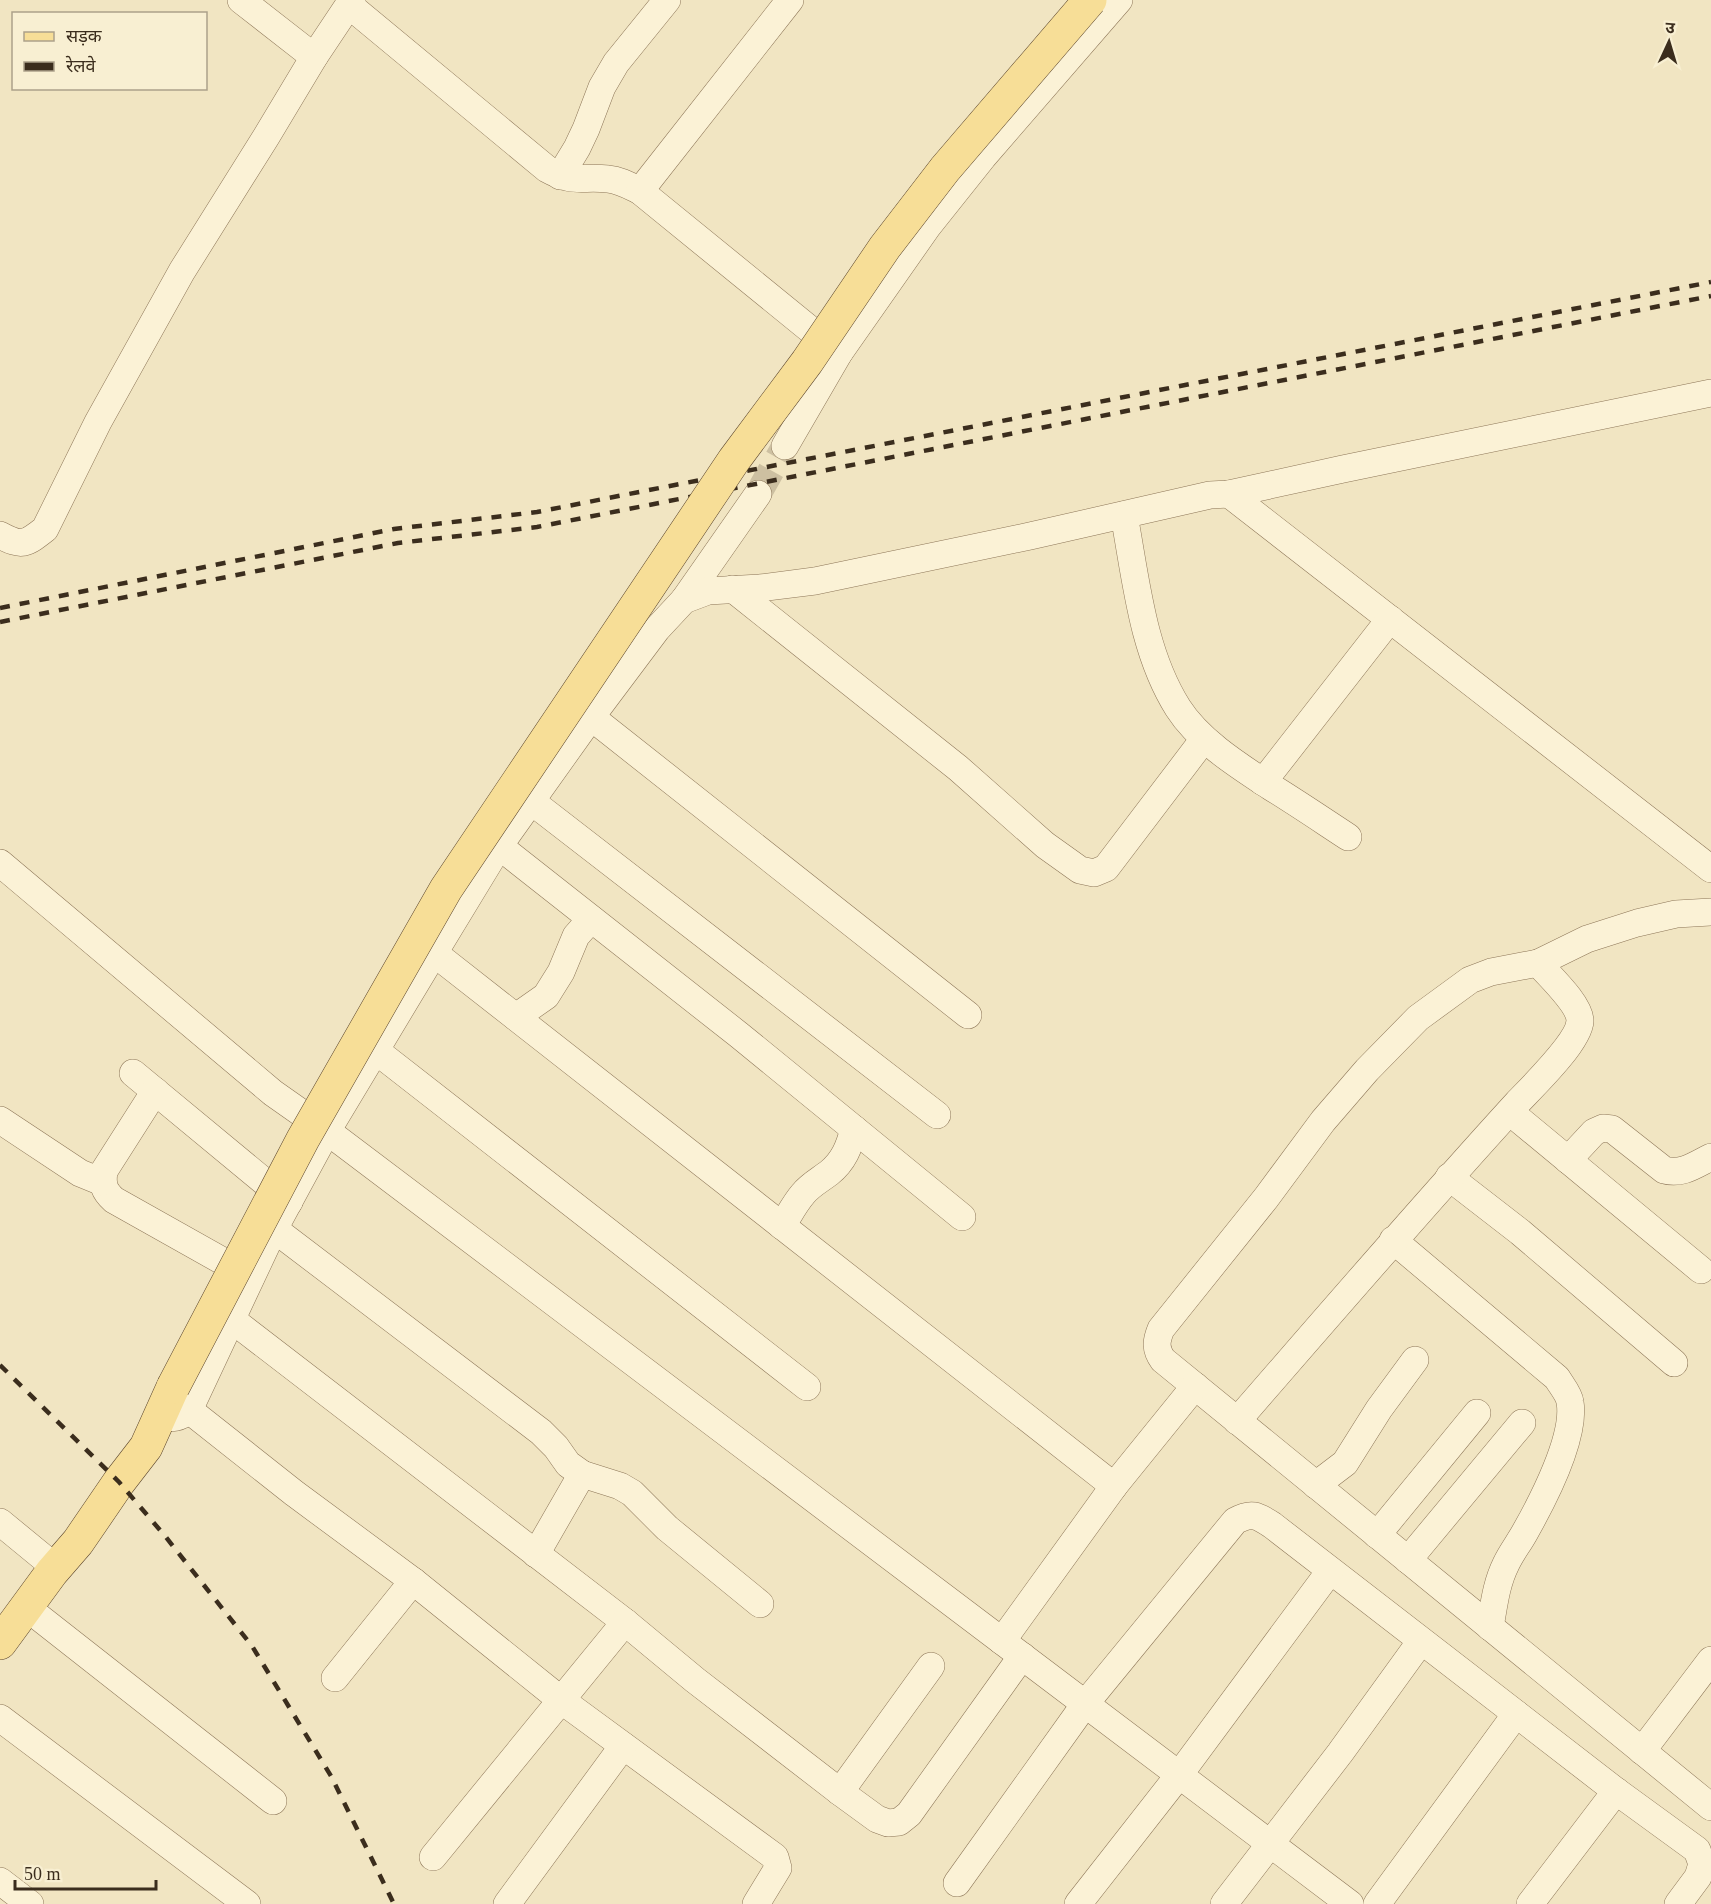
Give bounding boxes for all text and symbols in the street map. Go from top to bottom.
legend [12,12,207,90]
north arrow [1639,12,1699,72]
text: उ [1665,19,1676,36]
text: सड़क [66,26,103,46]
text: रेलवे [65,55,97,76]
scale bar [15,1853,156,1891]
text: 50 m [24,1864,61,1884]

